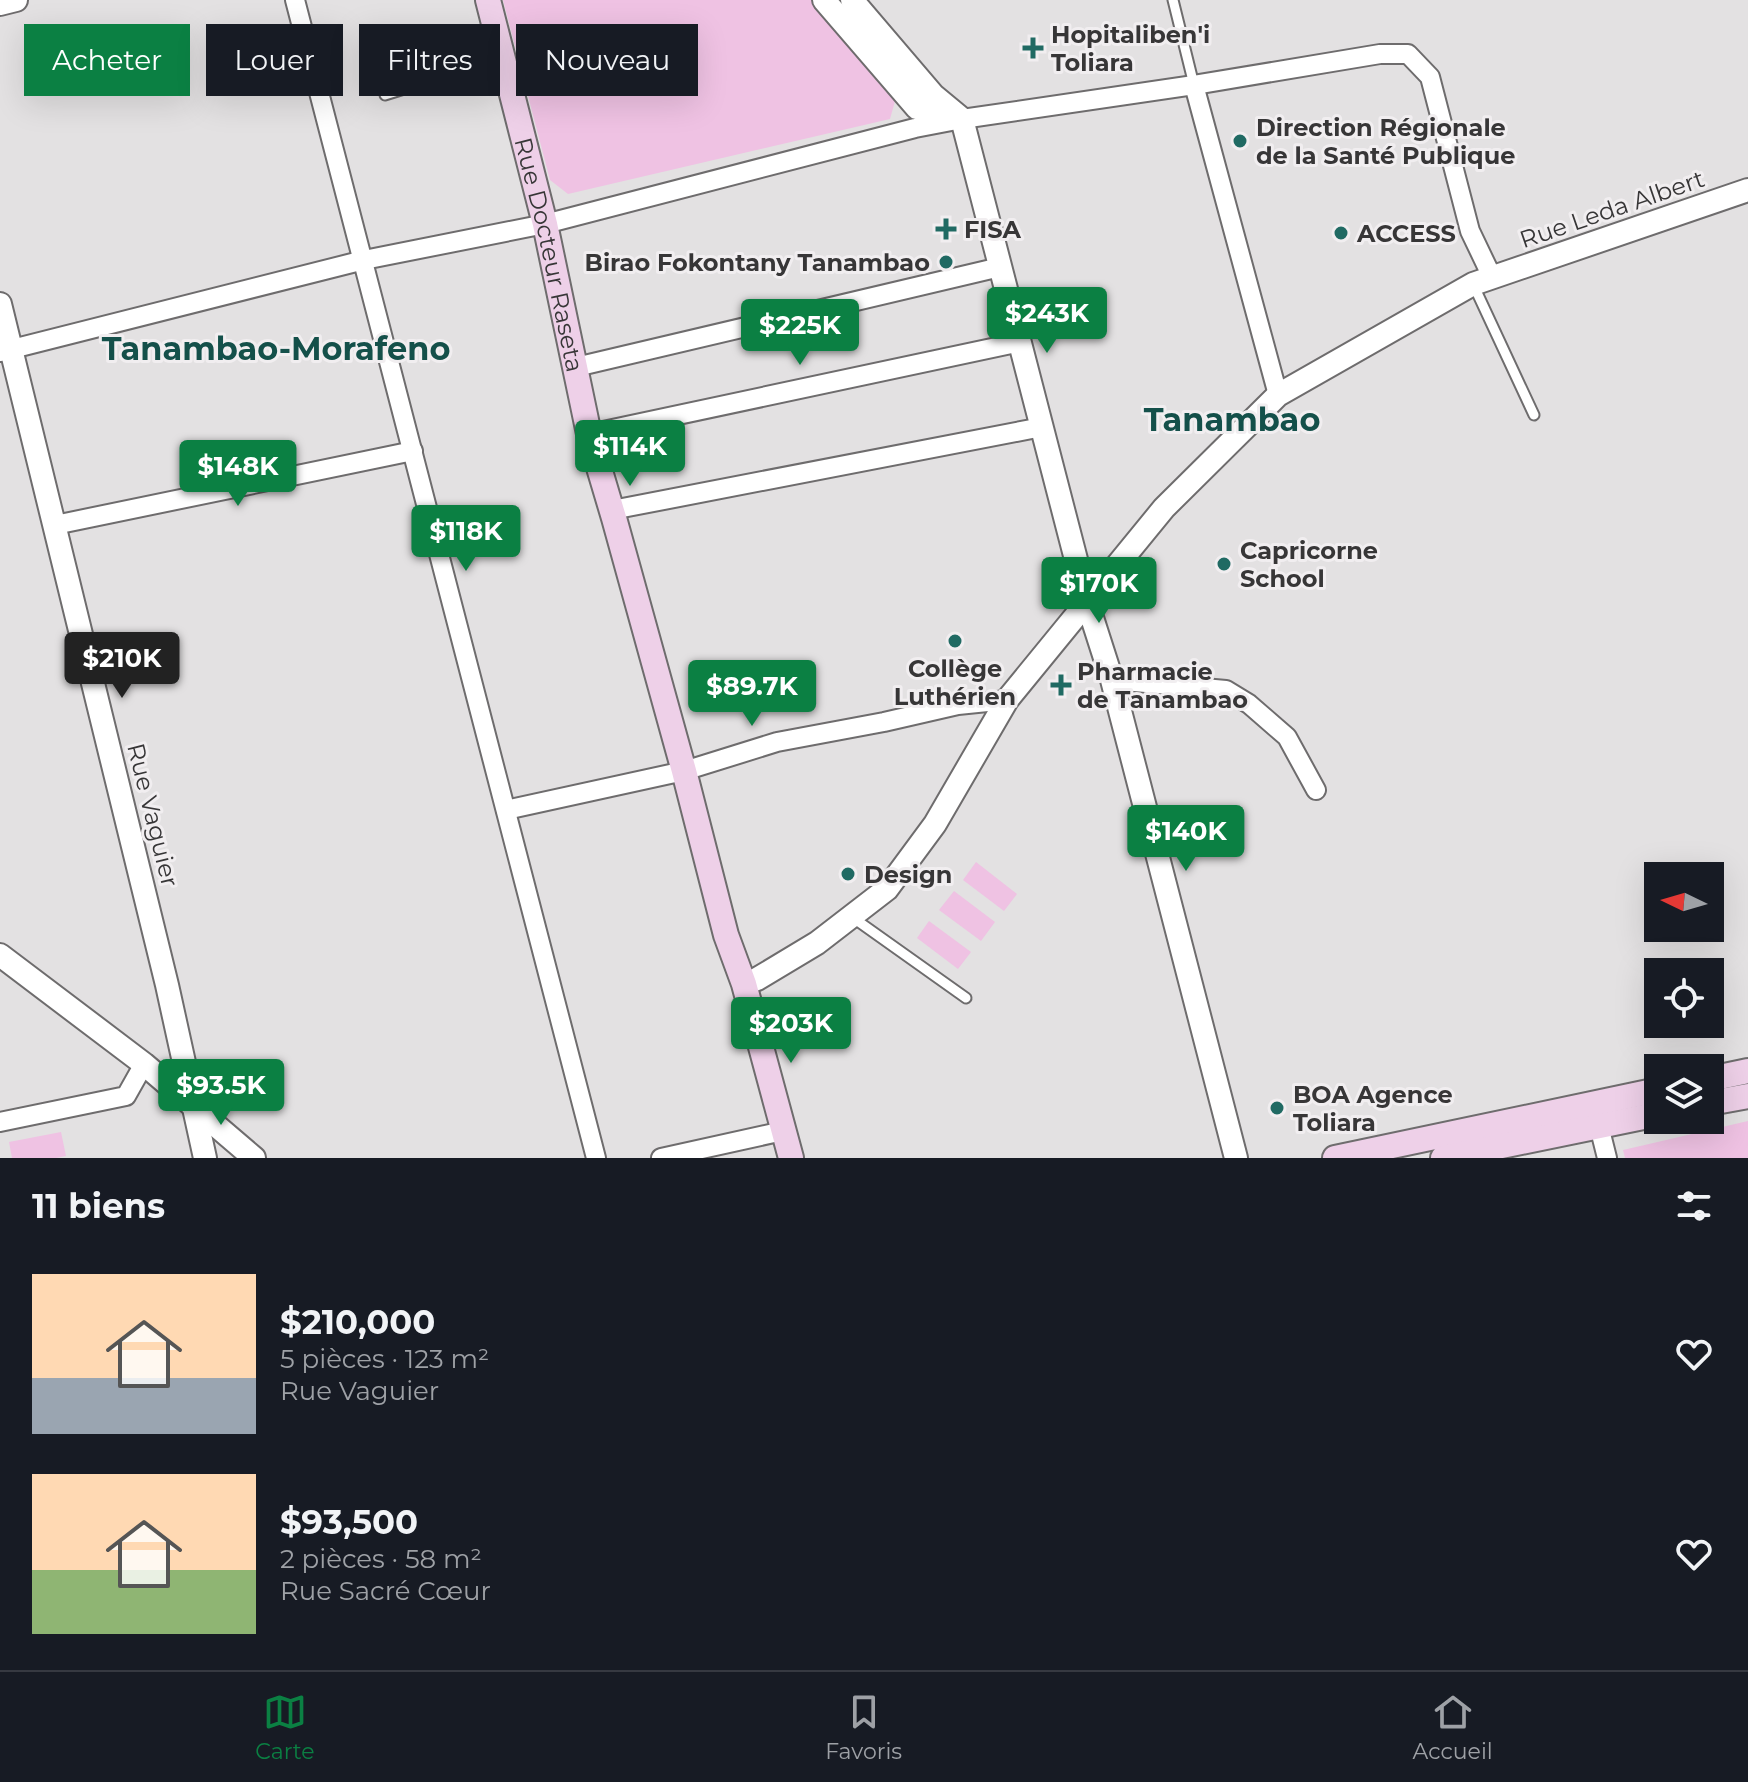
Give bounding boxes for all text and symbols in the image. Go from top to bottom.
place label: Hopitaliben'i Toliara [1051,20,1210,77]
chip: Acheter [24,24,190,96]
chip: Louer [206,24,343,96]
chip: Filtres [359,24,500,96]
chip: Nouveau [516,24,698,96]
marker: Hopitaliben'i Toliara [1022,37,1044,59]
place label: Direction Régionale de la Santé Publique [1256,113,1515,170]
marker: Direction Régionale de la Santé Publique [1231,132,1249,150]
street label: Rue Docteur Raseta [509,134,590,375]
street label: Rue Leda Albert [1516,164,1708,254]
place label: FISA [964,215,1022,244]
marker: FISA [935,218,957,240]
place label: ACCESS [1356,219,1456,248]
marker: ACCESS [1332,224,1350,242]
place label: Birao Fokontany Tanambao [585,248,930,277]
marker: Birao Fokontany Tanambao [937,253,955,271]
pin: $243K [991,287,1103,355]
text: $243K [1005,297,1089,329]
pin: $225K [744,299,856,367]
text: $225K [759,309,841,341]
district label: Tanambao-Morafeno [102,329,450,368]
district label: Tanambao [1144,400,1320,439]
pin: $114K [574,420,686,488]
text: $114K [593,430,667,462]
pin: $148K [182,440,294,508]
text: $148K [197,450,279,482]
pin: $118K [410,505,522,573]
text: $118K [429,515,503,547]
place label: Capricorne School [1240,536,1378,593]
marker: Capricorne School [1215,555,1233,573]
pin: $170K [1043,557,1155,625]
text: $170K [1059,567,1139,599]
pin: $210K [66,632,178,700]
marker: Collège Luthérien [946,632,964,650]
text: $210K [82,642,162,674]
place label: Collège Luthérien [894,654,1016,711]
place label: Pharmacie de Tanambao [1077,657,1248,714]
pin: $89.7K [687,660,817,728]
text: $89.7K [706,670,798,702]
marker: Pharmacie de Tanambao [1052,676,1070,694]
street label: Rue Vaguier [121,740,185,890]
pin: $140K [1130,805,1242,873]
text: $140K [1145,815,1227,847]
place label: Design [864,860,952,889]
north arrow [1644,862,1724,942]
map controls [1644,862,1724,1134]
marker: Design [839,865,857,883]
button: locate [1644,958,1724,1038]
pin: $203K [735,997,847,1065]
text: $203K [749,1007,833,1039]
button: layers [1644,1054,1724,1134]
pin: $93.5K [156,1059,286,1127]
text: $93.5K [176,1069,266,1101]
place label: BOA Agence Toliara [1293,1080,1453,1137]
marker: BOA Agence Toliara [1268,1099,1286,1117]
icon: filters [1672,1184,1716,1228]
text: 11 biens [32,1185,165,1227]
text: $210,000 [280,1301,435,1343]
icon: home [96,1306,192,1402]
icon: heart [1672,1332,1716,1376]
text: 5 pièces · 123 m² [280,1343,489,1375]
text: Rue Vaguier [280,1375,439,1407]
text: $93,500 [280,1501,418,1543]
icon: home [96,1506,192,1602]
icon: heart [1672,1532,1716,1576]
text: 2 pièces · 58 m² [280,1543,482,1575]
text: Rue Sacré Cœur [280,1575,491,1607]
tab: Carte [255,1690,315,1765]
tab: Favoris [825,1690,902,1765]
tab: Accueil [1413,1690,1493,1765]

